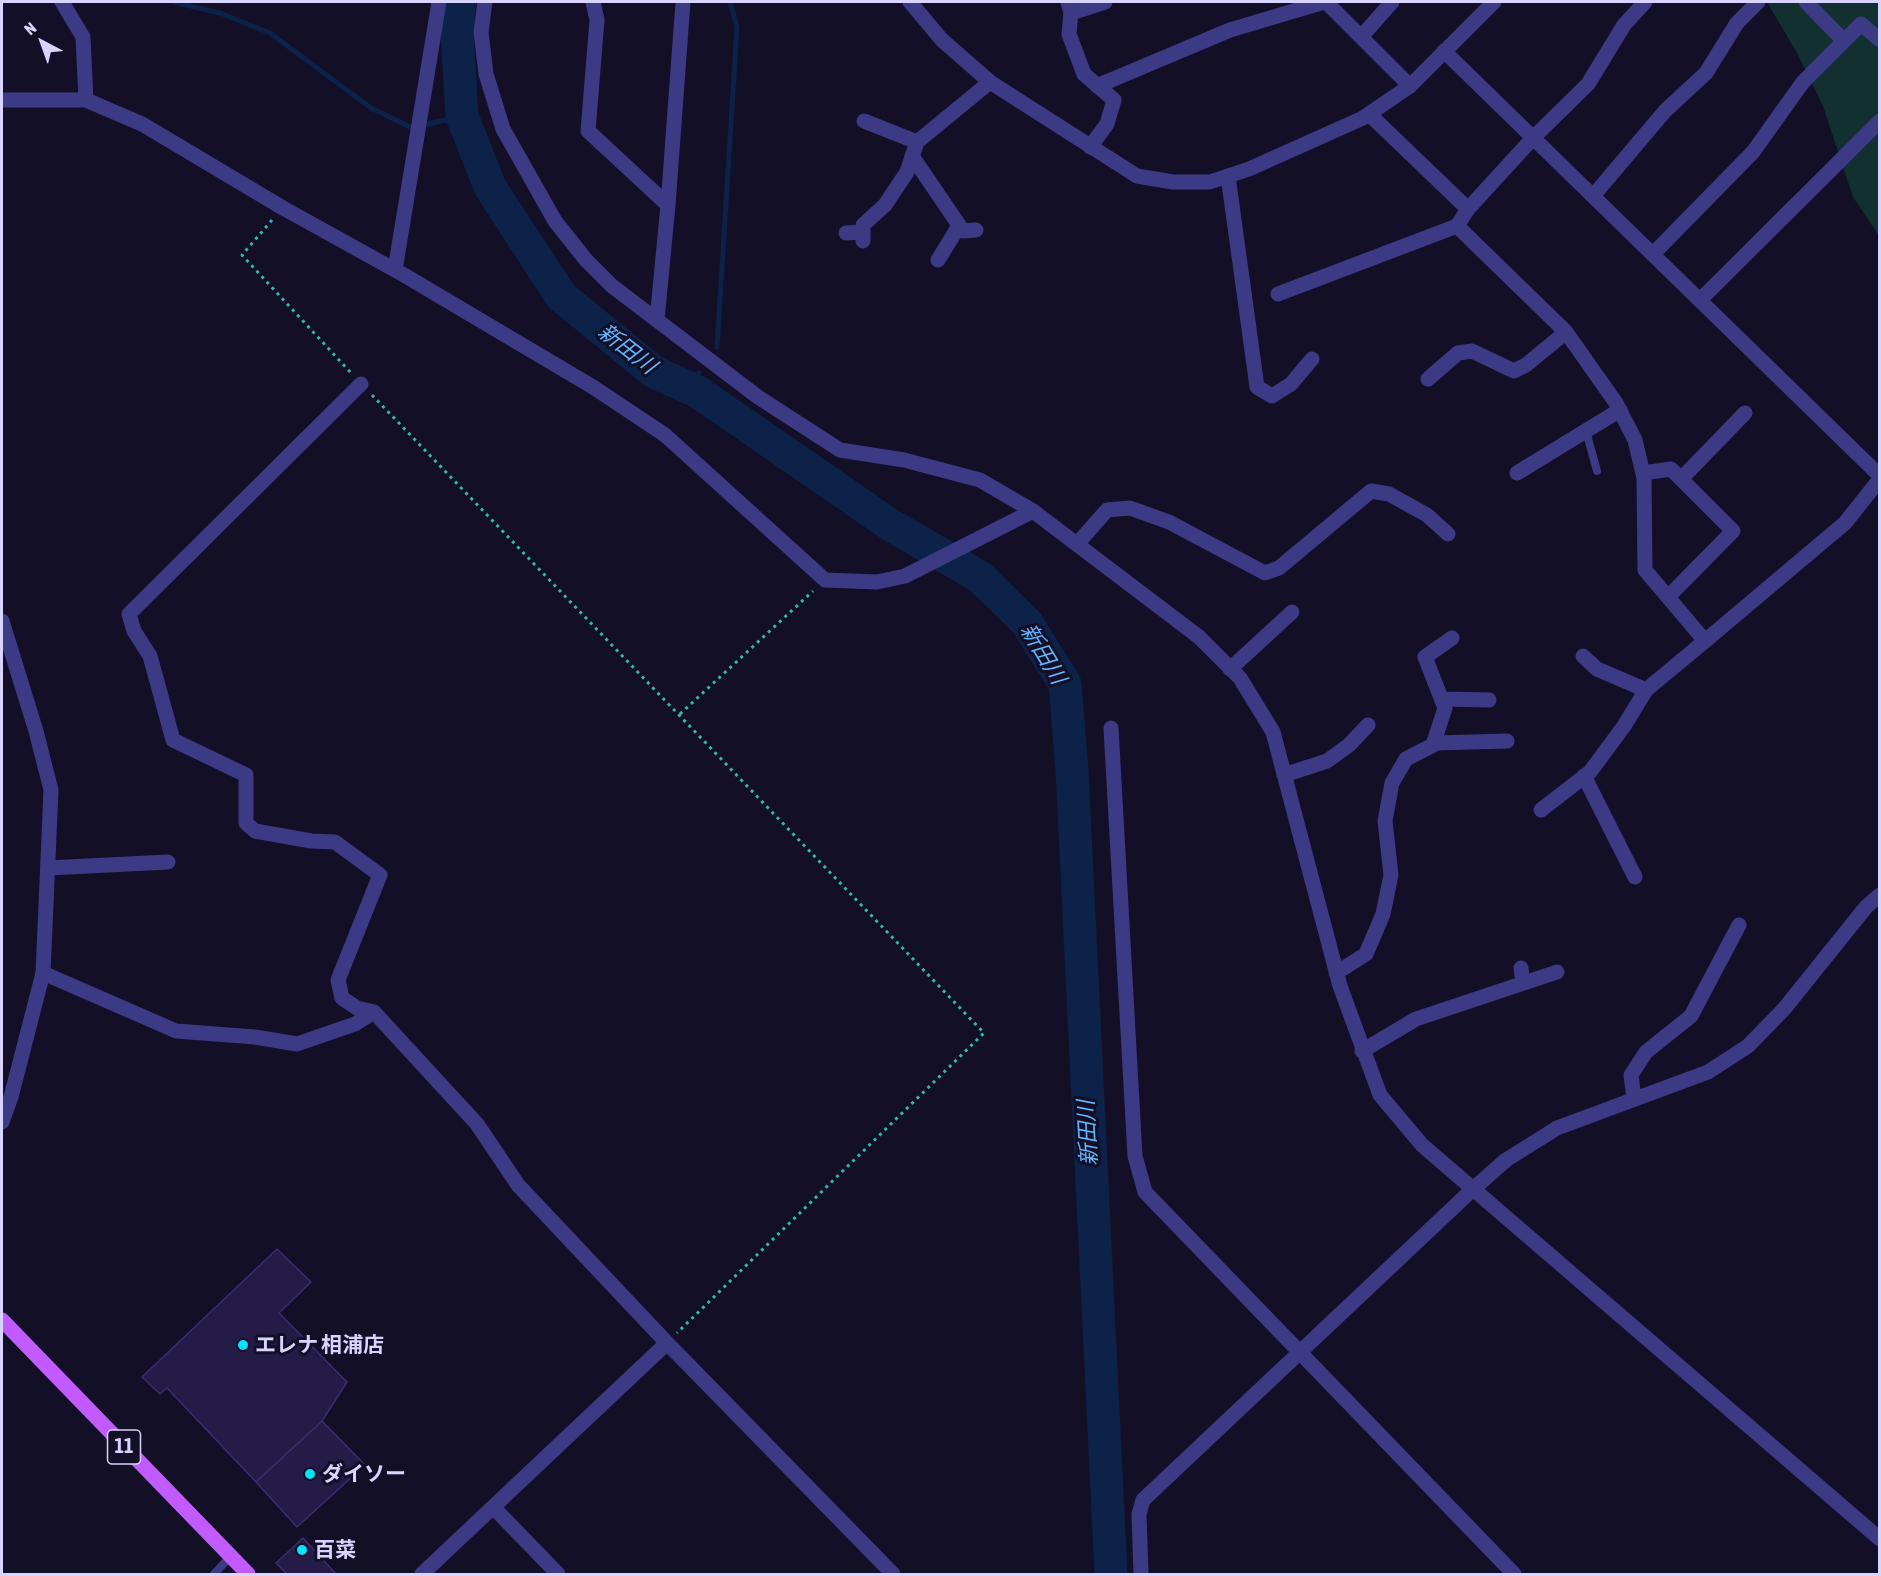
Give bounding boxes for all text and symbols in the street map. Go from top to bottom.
north arrow [12,12,72,72]
text: N [21,19,40,38]
water label: 新田川 [593,318,661,380]
water label: 新田川 [1015,619,1071,689]
water label: 新田川 [1073,1099,1103,1167]
place label: エレナ 相浦店 [255,1332,384,1358]
marker: エレナ 相浦店 [236,1338,250,1352]
road number: 11 [108,1430,140,1464]
place label: ダイソー [322,1461,406,1487]
marker: ダイソー [303,1467,317,1481]
place label: 百菜 [314,1537,356,1563]
marker: 百菜 [295,1543,309,1557]

